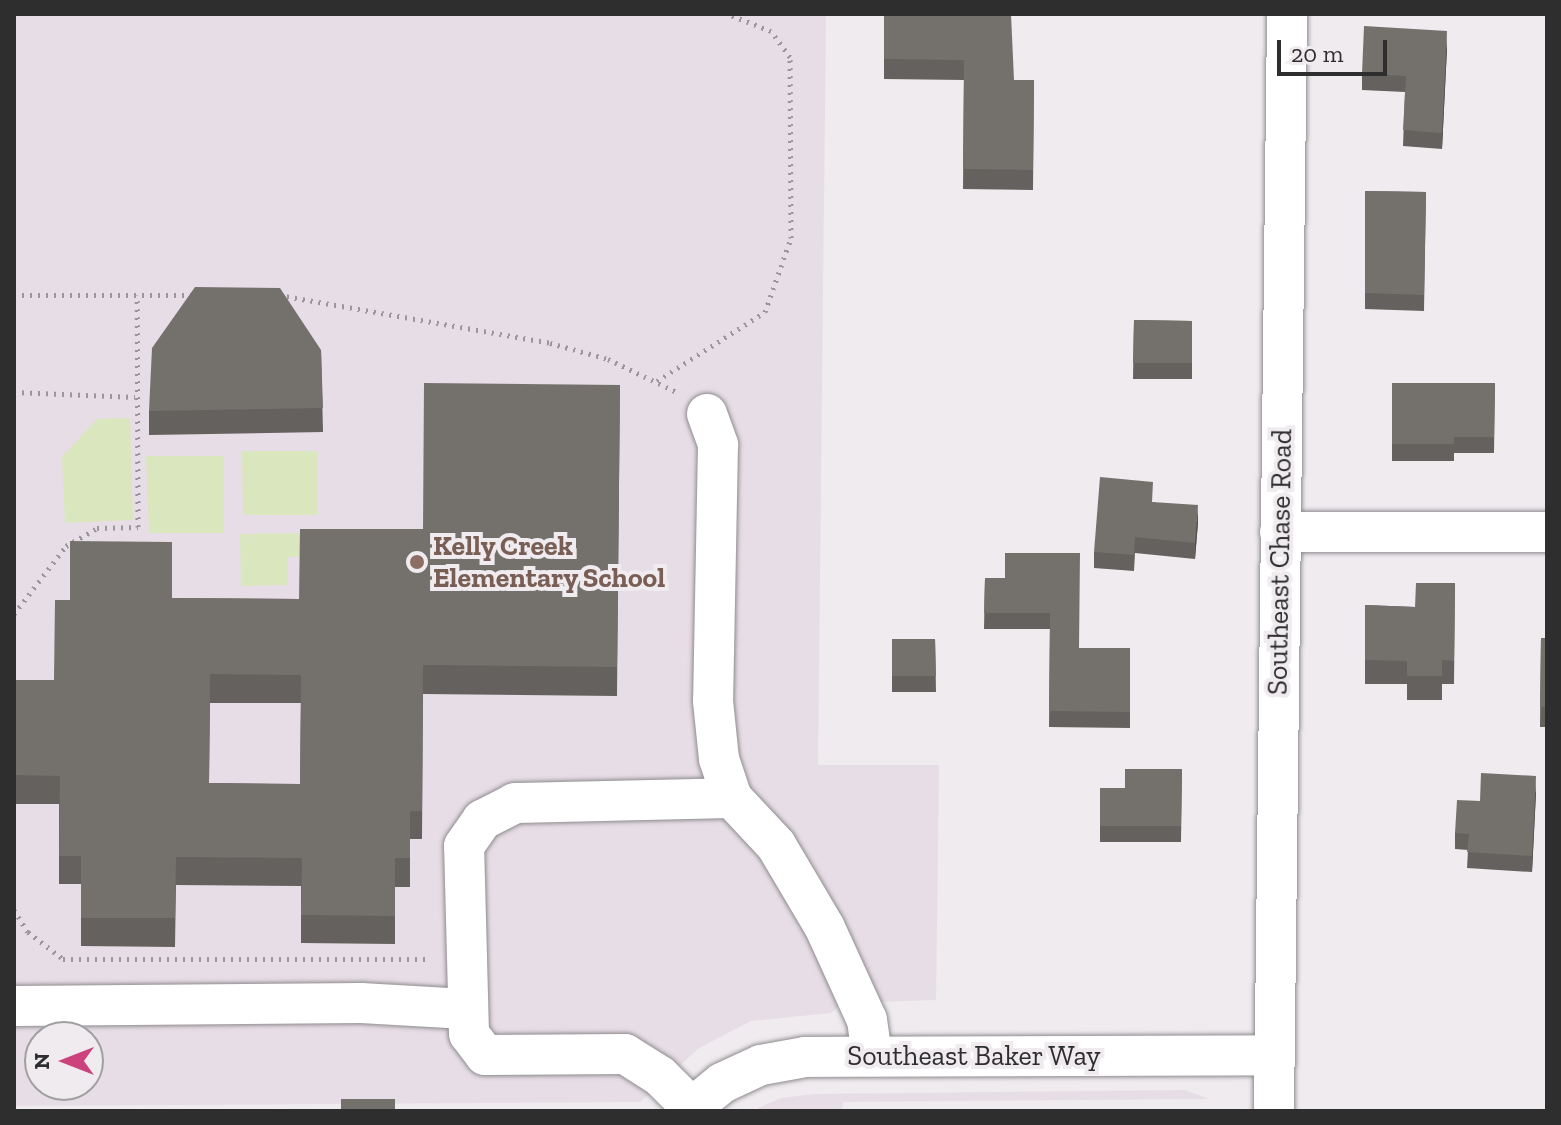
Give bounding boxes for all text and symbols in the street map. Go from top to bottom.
scale bar [1281,24,1391,74]
text: 20 m [1291,39,1343,68]
street label: Southeast Chase Road [1261,429,1299,695]
place label: Kelly Creek Elementary School [433,529,666,595]
marker: Kelly Creek Elementary School [408,553,426,571]
north arrow [24,1021,104,1101]
street label: Southeast Baker Way [847,1039,1101,1073]
text: N [28,1053,55,1069]

